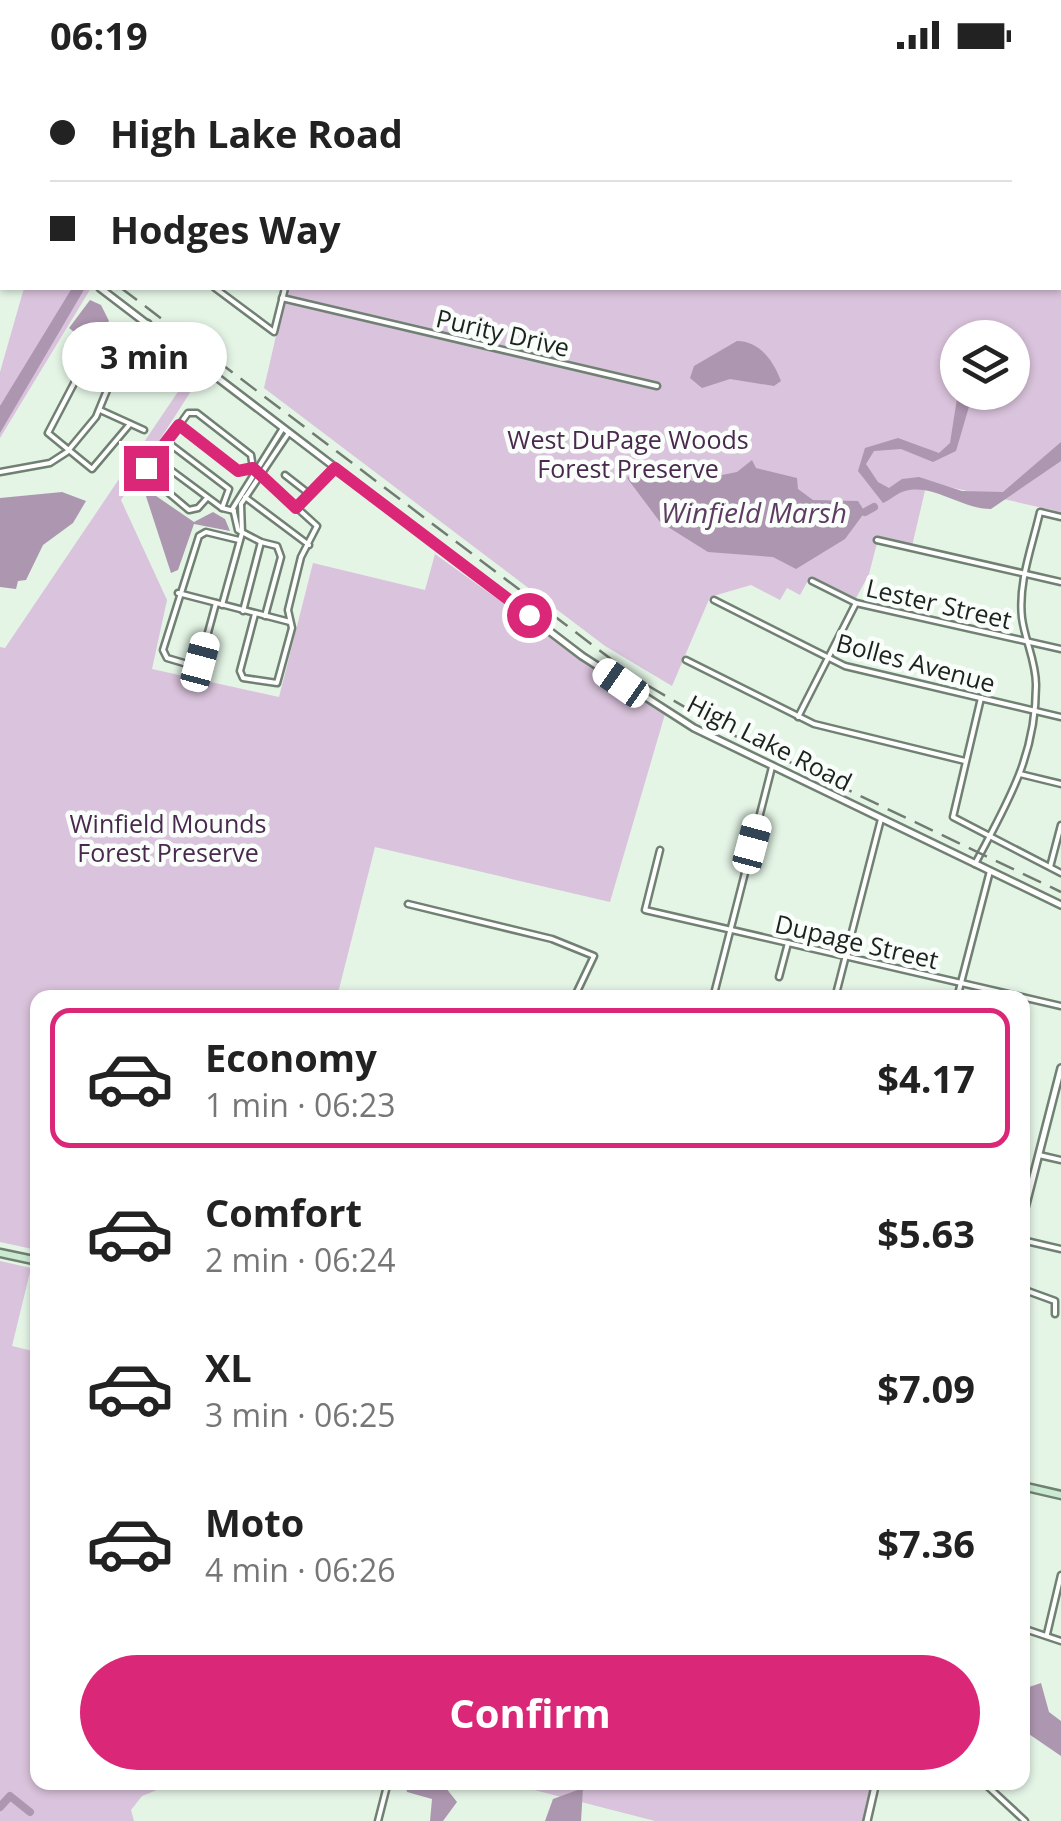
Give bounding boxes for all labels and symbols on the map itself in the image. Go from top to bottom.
street label: Purity Drive [433,300,573,364]
callout: 3 min [64,323,228,393]
park label: West DuPage Woods Forest Preserve [507,422,749,485]
route end [124,446,169,491]
water label: Winfield Marsh [661,493,847,531]
street label: Lester Street [863,570,1015,636]
route start [507,593,552,638]
street label: Bolles Avenue [833,624,999,700]
car [178,629,222,695]
car [588,654,654,712]
street label: High Lake Road [682,686,858,798]
park label: Winfield Mounds Forest Preserve [70,806,267,869]
car [730,811,774,877]
street label: Dupage Street [772,906,942,976]

